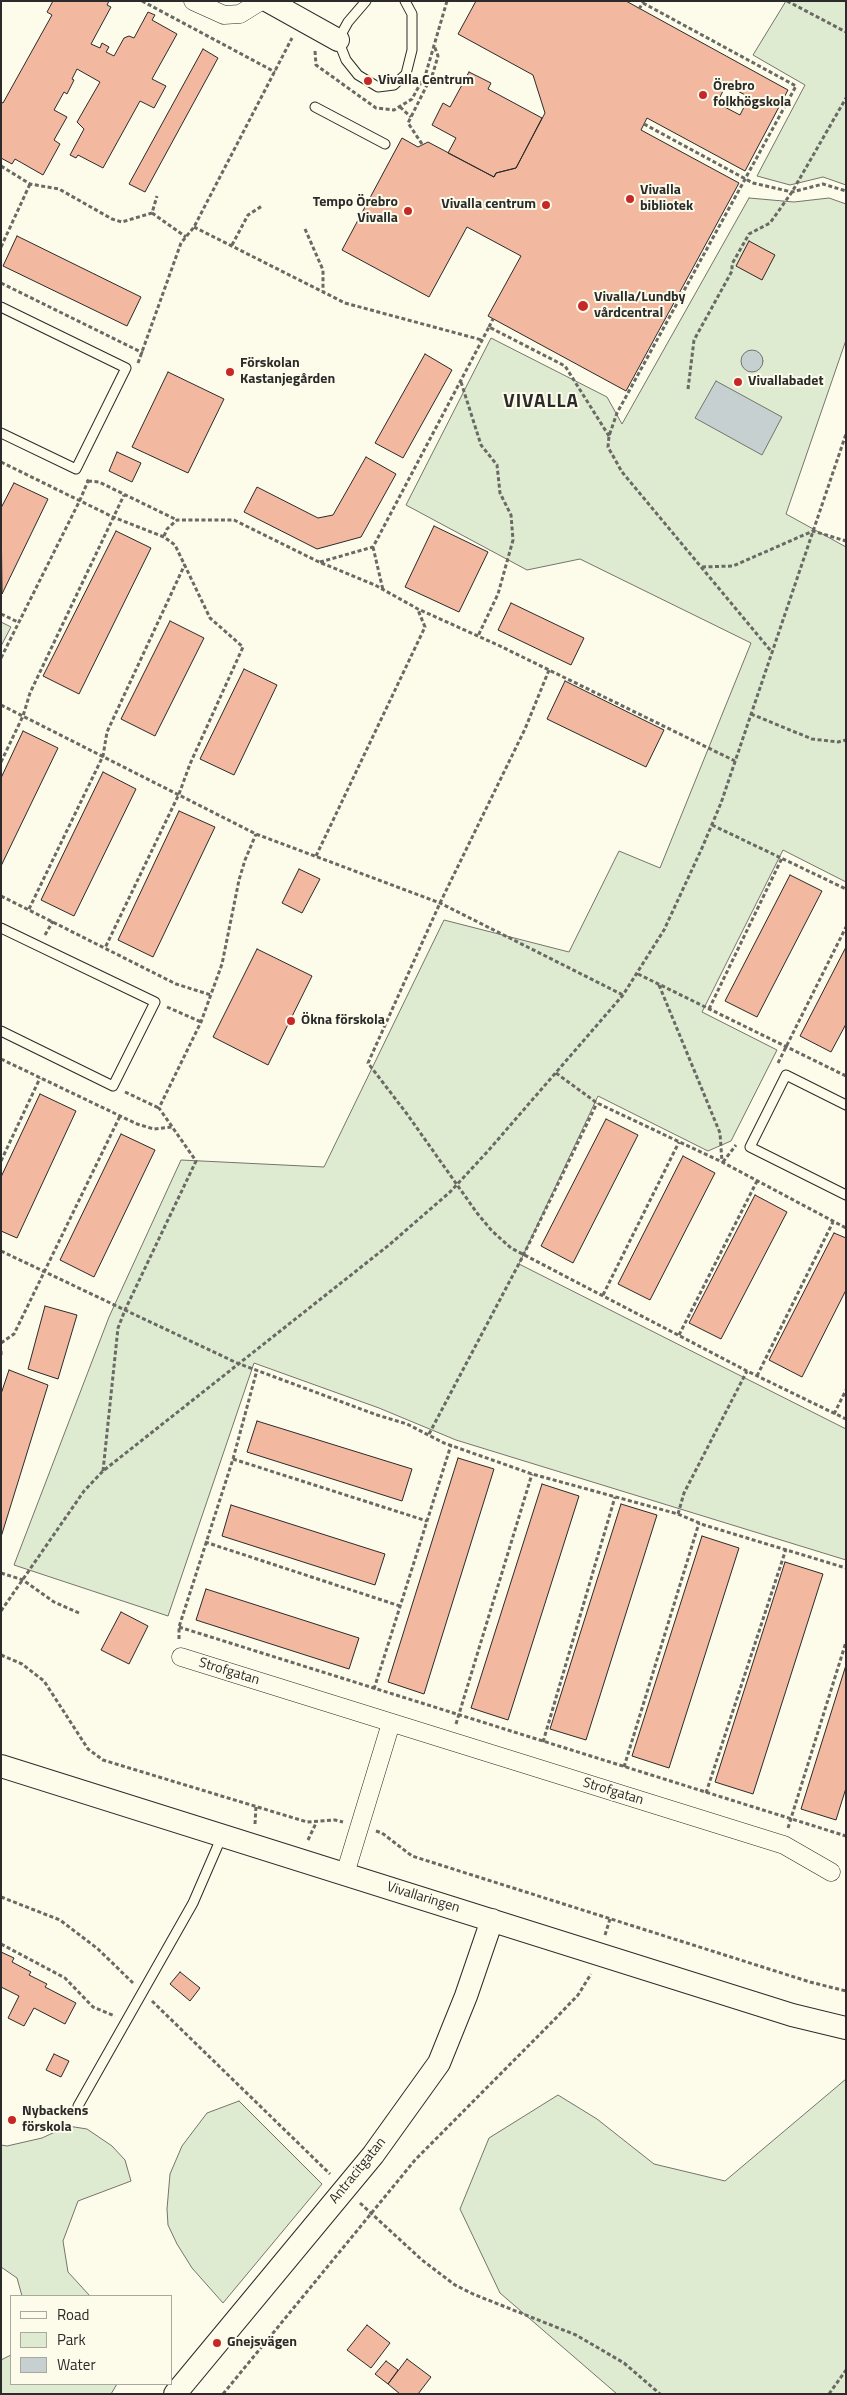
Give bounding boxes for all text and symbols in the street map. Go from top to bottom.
place label: Vivalla Centrum [378,73,474,89]
marker: Vivalla Centrum [362,75,374,87]
place label: Örebro folkhögskola [713,79,791,111]
marker: Örebro folkhögskola [697,89,709,101]
place label: Vivalla bibliotek [640,183,693,216]
marker: Vivalla bibliotek [624,193,636,205]
place label: Tempo Örebro Vivalla [313,195,398,228]
place label: Vivalla centrum [441,197,536,213]
marker: Vivalla centrum [540,199,552,211]
marker: Tempo Örebro Vivalla [402,205,414,217]
place label: Vivalla/Lundby vårdcentral [594,290,686,322]
marker: Vivalla/Lundby vårdcentral [576,299,590,313]
place label: Förskolan Kastanjegården [240,356,335,388]
marker: Förskolan Kastanjegården [224,366,236,378]
place label: Vivallabadet [748,374,824,390]
marker: Vivallabadet [732,376,744,388]
district label: VIVALLA [502,391,580,413]
place label: Ökna förskola [301,1013,385,1029]
marker: Ökna förskola [285,1015,297,1027]
street label: Strofgatan [197,1655,261,1689]
street label: Strofgatan [581,1775,645,1809]
street label: Vivallaringen [384,1879,462,1917]
place label: Nybackens förskola [22,2104,88,2136]
marker: Nybackens förskola [6,2114,18,2126]
street label: Antracitgatan [326,2134,390,2208]
legend [10,2295,172,2385]
text: Road [57,2303,89,2326]
text: Park [57,2328,86,2351]
place label: Gnejsvägen [227,2335,297,2351]
marker: Gnejsvägen [211,2337,223,2349]
text: Water [57,2353,96,2376]

